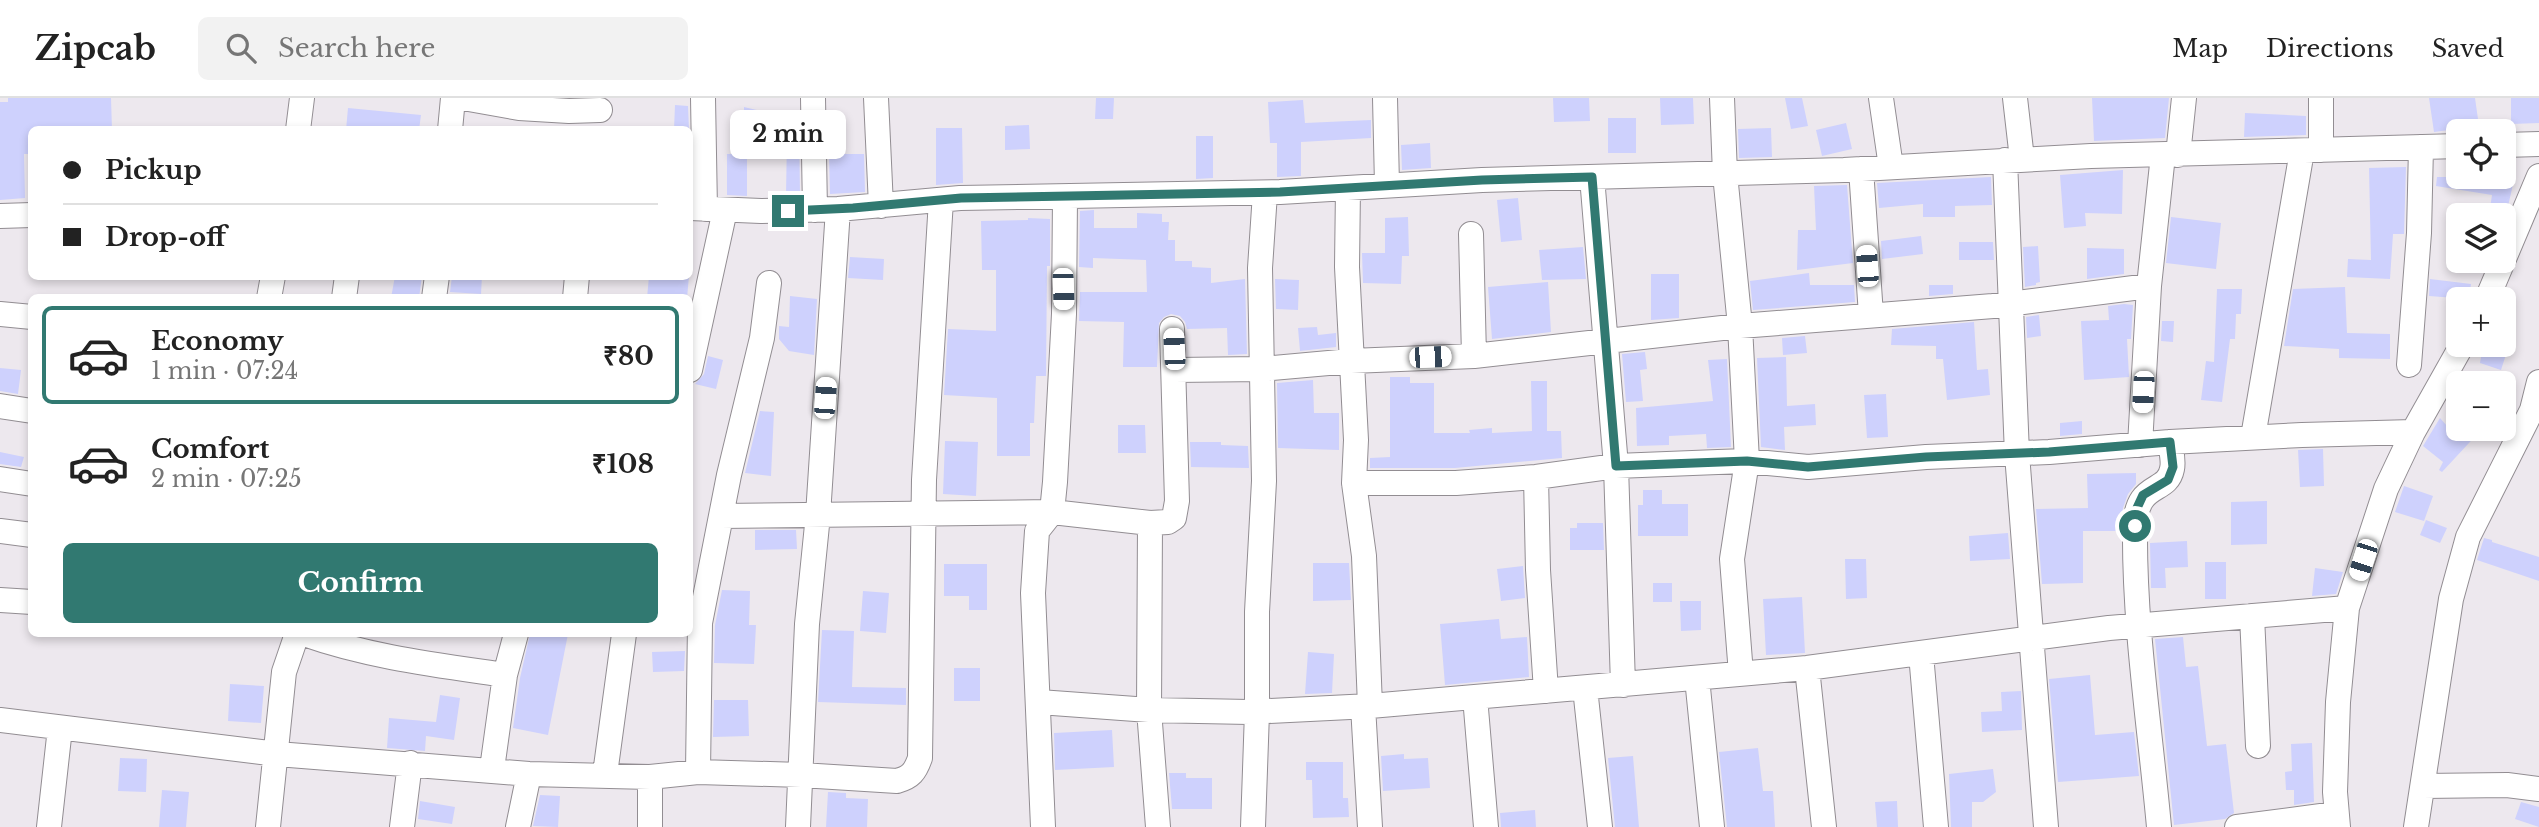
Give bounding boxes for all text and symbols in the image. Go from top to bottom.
search box [198,17,688,80]
text: Zipcab [35,28,156,69]
icon: search [222,29,260,67]
text: Search here [278,32,435,64]
text: Map [2172,34,2228,63]
text: Directions [2266,34,2394,63]
text: Saved [2432,34,2504,63]
callout: 2 min [730,109,846,158]
map controls [2446,119,2516,441]
button: locate [2446,119,2516,189]
text: 2 min [752,120,824,148]
text: Pickup [105,154,202,186]
route end [772,195,804,227]
button: layers [2446,203,2516,273]
text: Drop-off [105,221,226,253]
car [1856,244,1879,288]
car [1052,268,1075,310]
button: + [2446,287,2516,357]
icon: car [67,324,130,387]
text: Economy [151,325,284,357]
car [1163,327,1186,371]
text: ₹80 [603,340,654,372]
car [1409,346,1452,368]
text: 1 min · 07:24 [151,357,298,385]
car [2132,370,2155,414]
button: − [2446,371,2516,441]
car [814,376,837,420]
icon: car [67,432,130,495]
text: Comfort [151,433,269,465]
text: ₹108 [592,448,654,480]
text: 2 min · 07:25 [151,465,302,493]
route start [2119,510,2151,542]
car [2347,537,2380,583]
button: Confirm [63,543,658,623]

